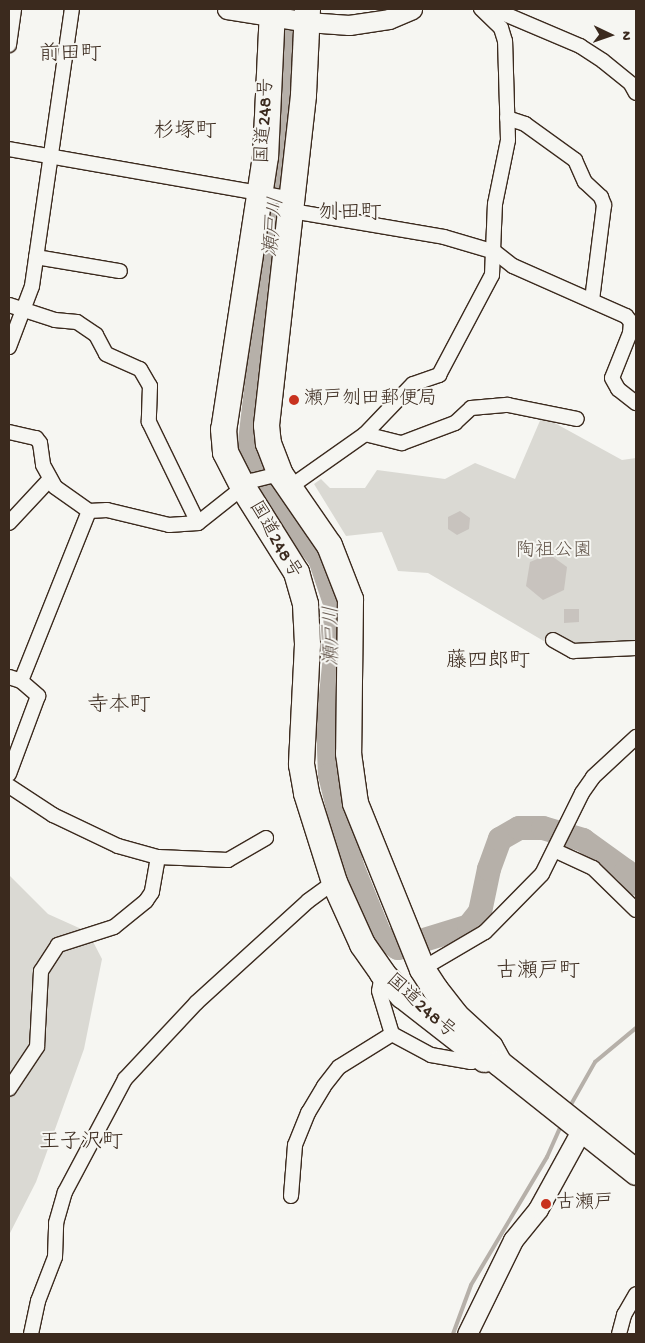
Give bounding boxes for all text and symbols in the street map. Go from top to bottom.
north arrow [585,10,635,60]
text: N [617,31,634,41]
district label: 前田町 [39,43,101,69]
street label: 国道248号 [252,78,280,164]
district label: 杉塚町 [154,120,216,146]
water label: 瀬戸川 [260,196,290,258]
district label: 刎田町 [319,202,381,228]
place label: 瀬戸刎田郵便局 [304,389,437,411]
marker: 瀬戸刎田郵便局 [288,394,300,406]
street label: 国道248号 [243,497,305,583]
park label: 陶祖公園 [516,541,592,563]
water label: 瀬戸川 [321,606,345,666]
district label: 藤四郎町 [446,650,530,676]
district label: 寺本町 [88,694,150,720]
district label: 古瀬戸町 [496,960,580,986]
street label: 国道248号 [381,970,459,1044]
district label: 王子沢町 [39,1131,123,1157]
place label: 古瀬戸 [556,1193,613,1215]
marker: 古瀬戸 [540,1198,552,1210]

